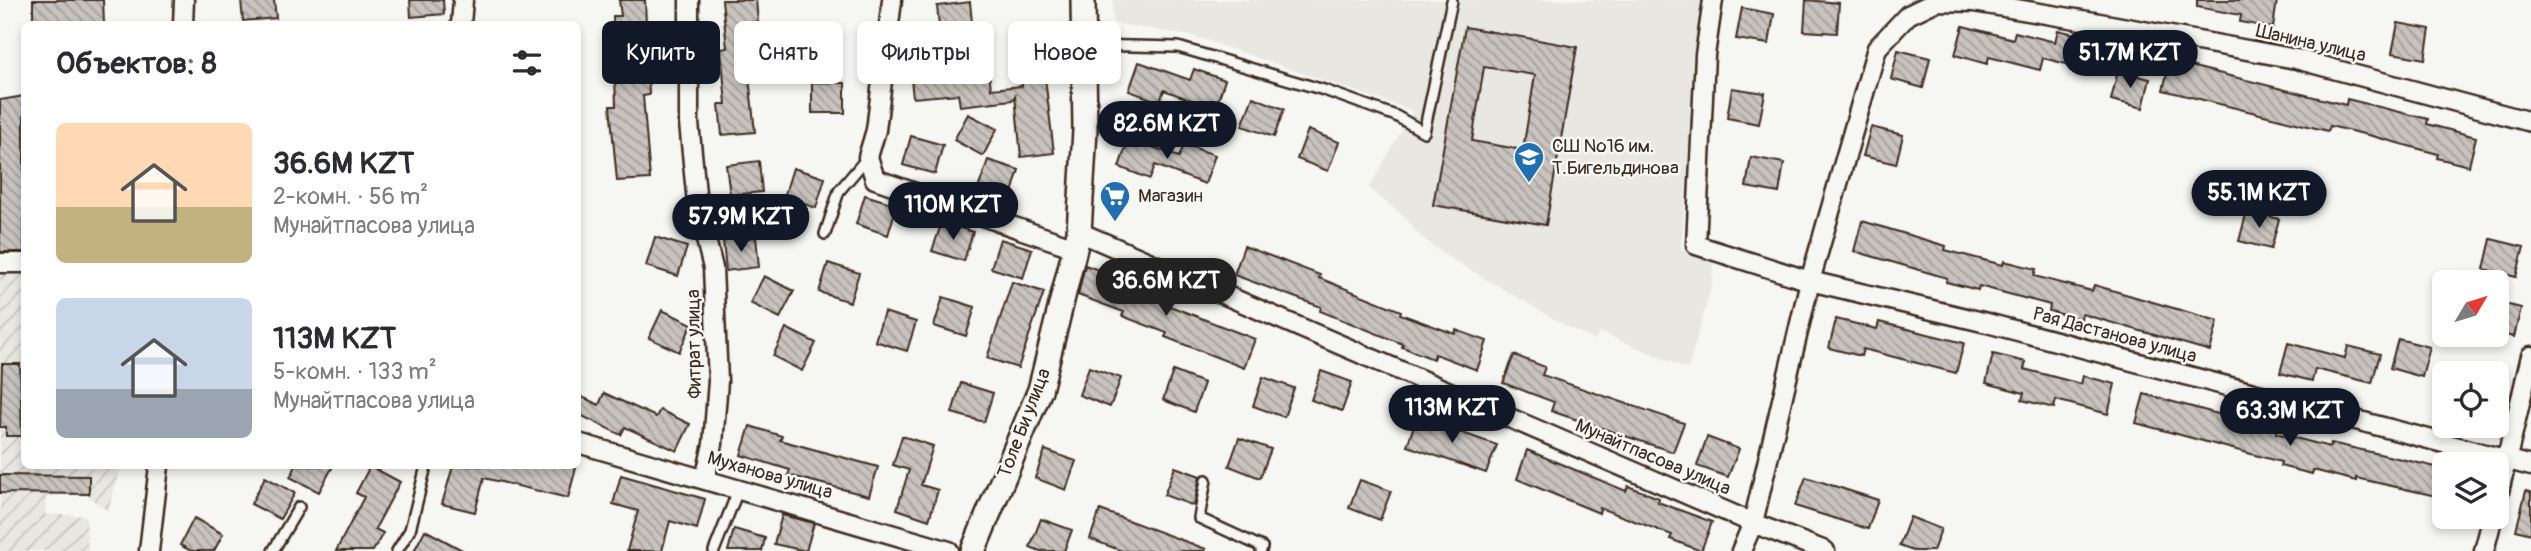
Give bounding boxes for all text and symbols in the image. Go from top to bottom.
street label: Шанина улица [2254,19,2368,67]
chip: Купить [602,21,720,84]
chip: Снять [734,21,843,84]
chip: Фильтры [857,21,994,84]
chip: Новое [1008,21,1121,84]
pin: 51.7M KZT [2050,31,2210,90]
text: 51.7M KZT [2079,38,2181,67]
icon: filters [508,44,546,82]
text: Объектов: 8 [56,45,217,82]
pin: 82.6M KZT [1087,102,1247,161]
text: 82.6M KZT [1114,109,1220,138]
place label: СШ №16 им. Т.Бигельдинова [1552,134,1679,180]
school or university icon: СШ №16 им. Т.Бигельдинова [1512,140,1546,184]
text: 36.6M KZT [273,145,415,182]
icon: home [112,151,196,235]
pin: 55.1M KZT [2179,170,2339,230]
text: 55.1M KZT [2208,178,2310,207]
supermarket icon: Магазин [1098,179,1132,223]
text: 2-комн. · 56 m² [273,182,428,211]
pin: 110M KZT [881,182,1025,242]
place label: Магазин [1138,184,1203,208]
text: 110M KZT [904,190,1002,219]
pin: 57.9M KZT [661,194,821,254]
text: 57.9M KZT [688,202,794,231]
text: Мунайтпасова улица [273,211,475,240]
pin: 36.6M KZT [1086,258,1246,318]
text: 36.6M KZT [1112,266,1220,295]
north arrow [2432,270,2510,346]
map controls [2432,270,2509,529]
street label: Фитрат улица [681,289,707,399]
street label: Рая Дастанова улица [2031,302,2200,368]
text: 113M KZT [273,320,397,357]
icon: home [112,326,196,410]
text: 5-комн. · 133 m² [273,357,437,386]
button: locate [2432,361,2509,438]
street label: Толе Би улица [992,365,1056,481]
text: Мунайтпасова улица [273,386,475,415]
pin: 113M KZT [1380,386,1524,445]
pin: 63.3M KZT [2210,388,2370,448]
text: 113M KZT [1405,393,1499,422]
text: 63.3M KZT [2236,396,2344,425]
street label: Мунайтпасова улица [1572,413,1735,501]
street label: Муханова улица [704,446,836,504]
button: layers [2432,452,2509,529]

